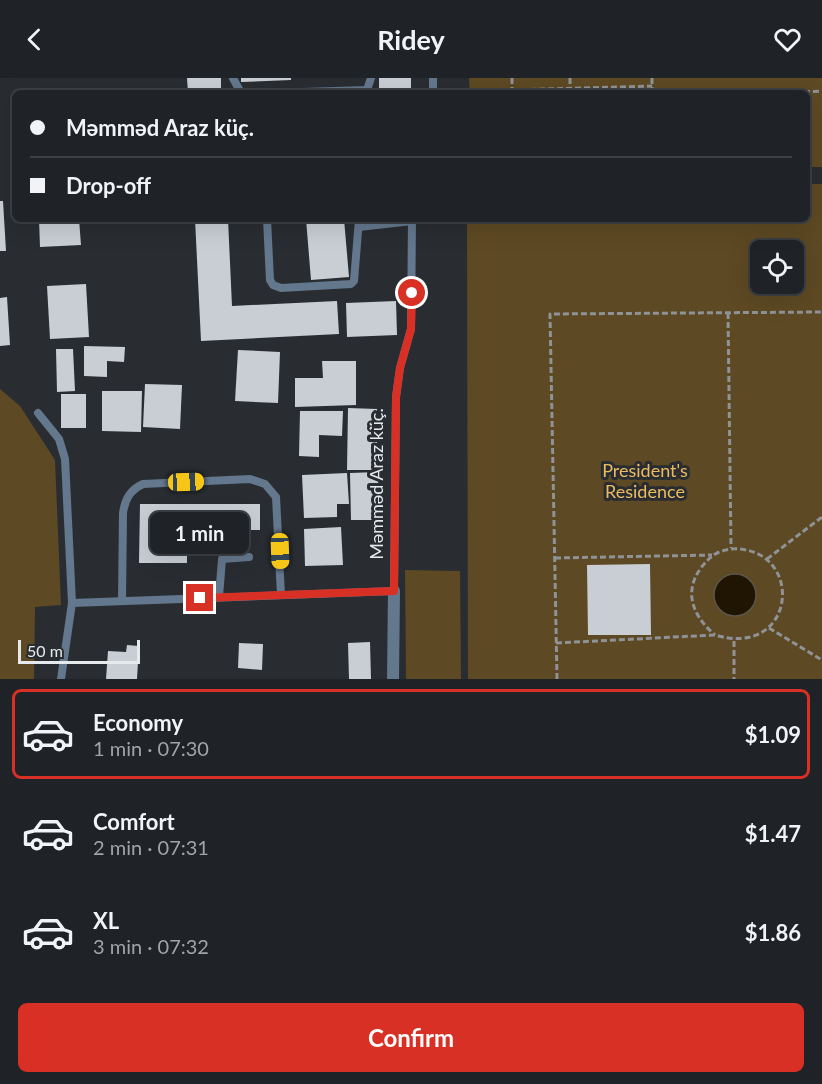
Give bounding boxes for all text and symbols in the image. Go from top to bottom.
icon: back [18,23,51,56]
text: Ridey [377,23,445,56]
icon: heart [771,23,804,56]
text: Məmməd Araz küç. [66,114,254,141]
text: Drop-off [66,172,151,199]
map controls [750,240,804,294]
button: locate [750,240,804,294]
route start [398,279,425,306]
street label: Məmməd Araz küç. [365,408,387,560]
park label: President's Residence [602,459,688,502]
car [168,472,204,492]
callout: 1 min [150,511,250,553]
text: 1 min [175,521,224,545]
car [270,533,290,569]
route end [186,584,213,611]
scale bar [18,637,140,664]
text: 50 m [27,641,63,660]
icon: car [21,707,75,761]
text: Economy [93,709,183,736]
text: $1.09 [745,721,801,748]
text: 1 min · 07:30 [93,736,209,760]
icon: car [21,806,75,860]
text: Comfort [93,808,175,835]
text: $1.47 [745,820,801,847]
text: 2 min · 07:31 [93,835,209,859]
icon: car [21,905,75,959]
text: XL [93,907,119,934]
text: $1.86 [745,919,801,946]
text: 3 min · 07:32 [93,934,209,958]
button: Confirm [18,1003,804,1072]

